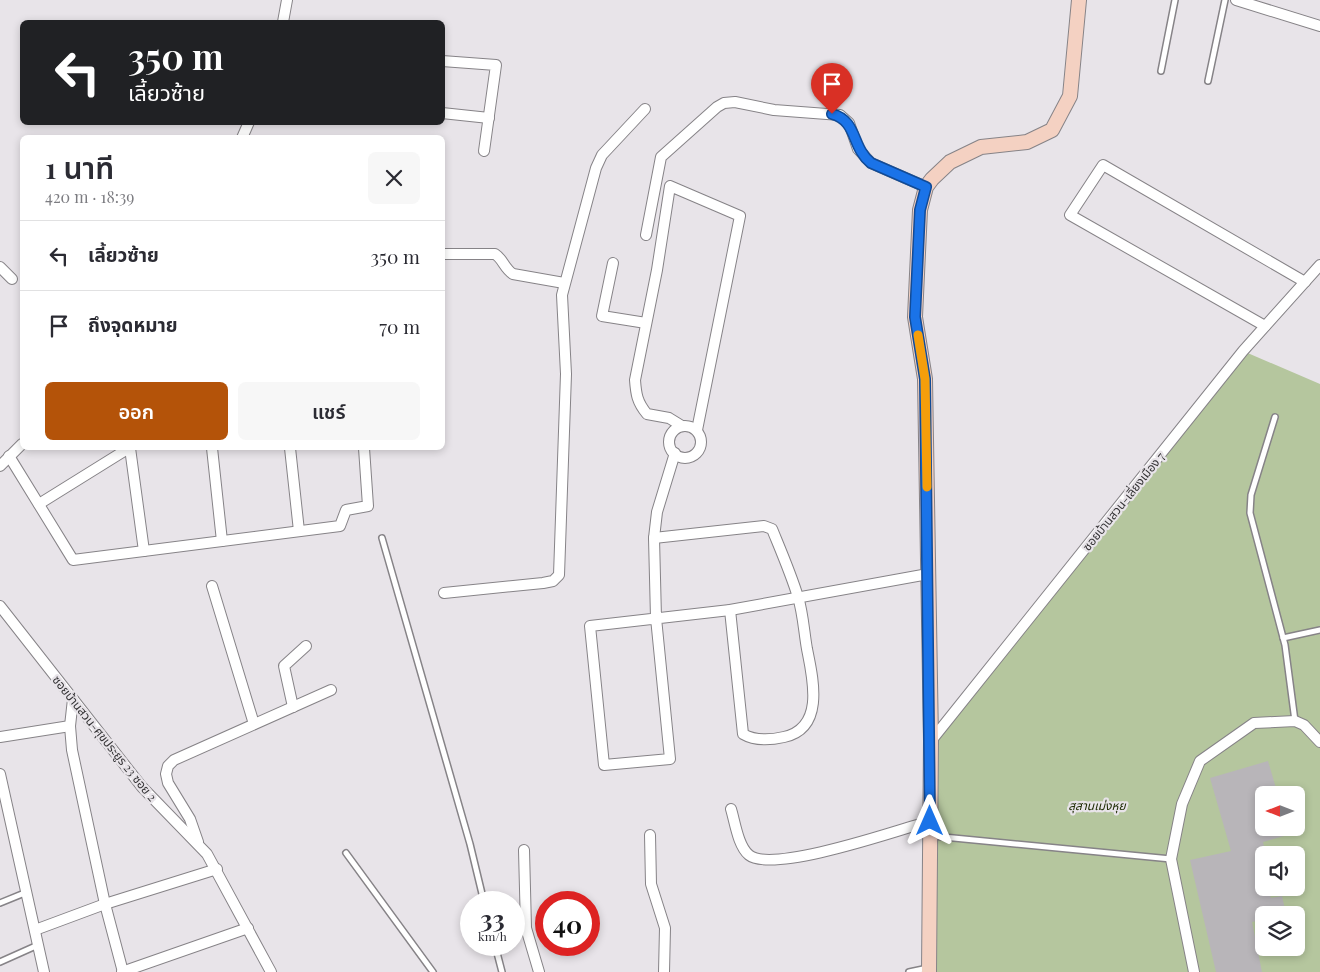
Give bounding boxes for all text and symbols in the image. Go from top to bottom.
text: 350 m [128,32,224,79]
icon: left [45,40,110,105]
pin [811,63,853,114]
icon: arrive [818,70,846,98]
text: เลี้ยวซ้าย [128,77,205,107]
text: 1 นาที [45,147,114,187]
button: close [368,152,420,204]
text: 420 m · 18:39 [45,186,134,207]
text: เลี้ยวซ้าย [88,241,159,267]
icon: left [45,242,73,270]
text: 350 m [371,243,420,269]
text: ถึงจุดหมาย [88,311,178,337]
icon: arrive [45,312,73,340]
text: 70 m [379,313,420,339]
button: ออก [45,382,228,440]
button: แชร์ [238,382,420,440]
street label: ซอยบ้านสวน-เลี่ยงเมือง 7 [1078,448,1168,554]
street label: ซอยบ้านสวน-ศุขประยูร 23 ซอย 2 [49,672,161,804]
north arrow [1255,786,1305,836]
map controls [1255,786,1305,956]
position arrow [903,794,955,846]
park label: สุสานเม่งหุย [1068,797,1127,814]
button: sound [1255,846,1305,896]
speed limit sign: 40 [535,891,600,956]
text: 33 [480,901,505,934]
button: layers [1255,906,1305,956]
text: km/h [478,928,507,944]

